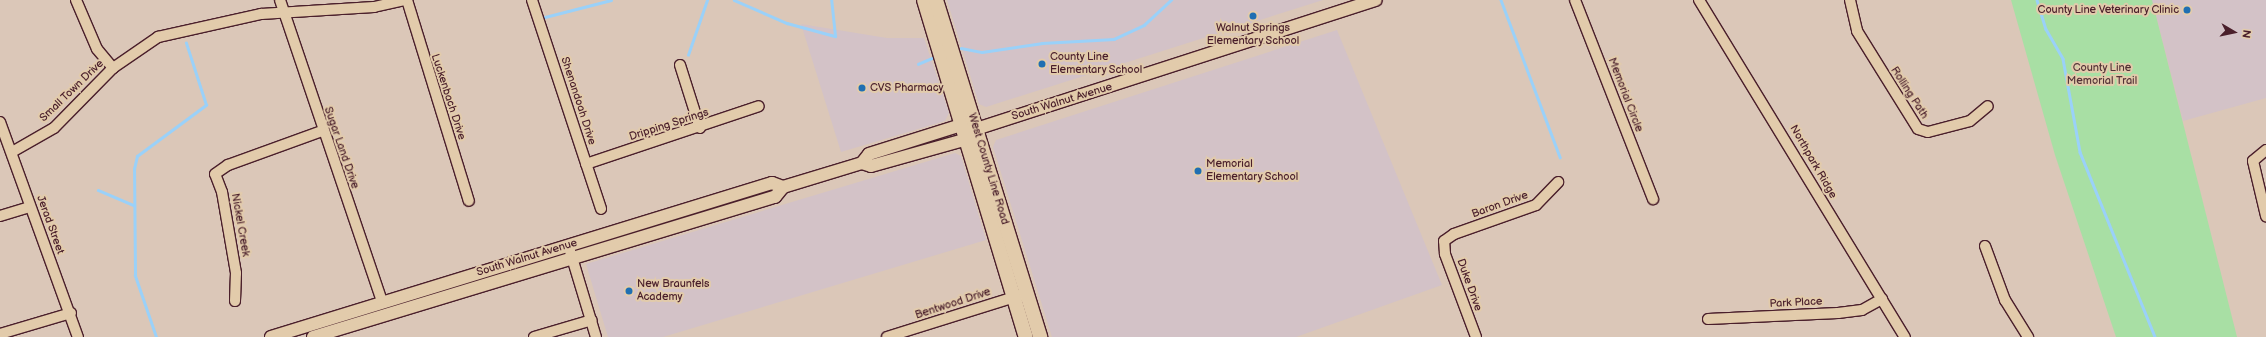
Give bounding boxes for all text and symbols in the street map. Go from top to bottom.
place label: County Line Veterinary Clinic [2036,3,2179,17]
marker: County Line Veterinary Clinic [2182,5,2192,15]
marker: Walnut Springs Elementary School [1248,11,1258,21]
north arrow [2214,12,2254,52]
place label: Walnut Springs Elementary School [1206,22,1300,48]
text: N [2239,29,2253,39]
place label: County Line Elementary School [1050,51,1143,77]
street label: Luckenbach Drive [428,52,468,142]
street label: Shenandoah Drive [558,55,598,147]
street label: Memorial Circle [1605,56,1645,134]
street label: Small Town Drive [37,57,107,125]
marker: County Line Elementary School [1037,59,1047,69]
park label: County Line Memorial Trail [2067,62,2137,88]
street label: Rolling Path [1887,65,1931,121]
street label: South Walnut Avenue [1010,80,1114,124]
place label: CVS Pharmacy [870,81,944,95]
marker: CVS Pharmacy [857,83,867,93]
street label: Sugar Land Drive [321,105,361,191]
street label: Dripping Springs [627,106,711,144]
street label: West County Line Road [965,111,1011,227]
street label: Northpark Ridge [1787,123,1839,201]
place label: Memorial Elementary School [1206,158,1299,184]
marker: Memorial Elementary School [1193,166,1203,176]
street label: Baron Drive [1470,189,1530,221]
street label: Nickel Creek [228,192,252,258]
street label: Jerad Street [33,194,67,256]
street label: South Walnut Avenue [475,236,579,280]
street label: Duke Drive [1453,257,1485,313]
place label: New Braunfels Academy [637,278,709,304]
marker: New Braunfels Academy [624,286,634,296]
street label: Bentwood Drive [914,286,992,322]
street label: Park Place [1769,295,1823,311]

